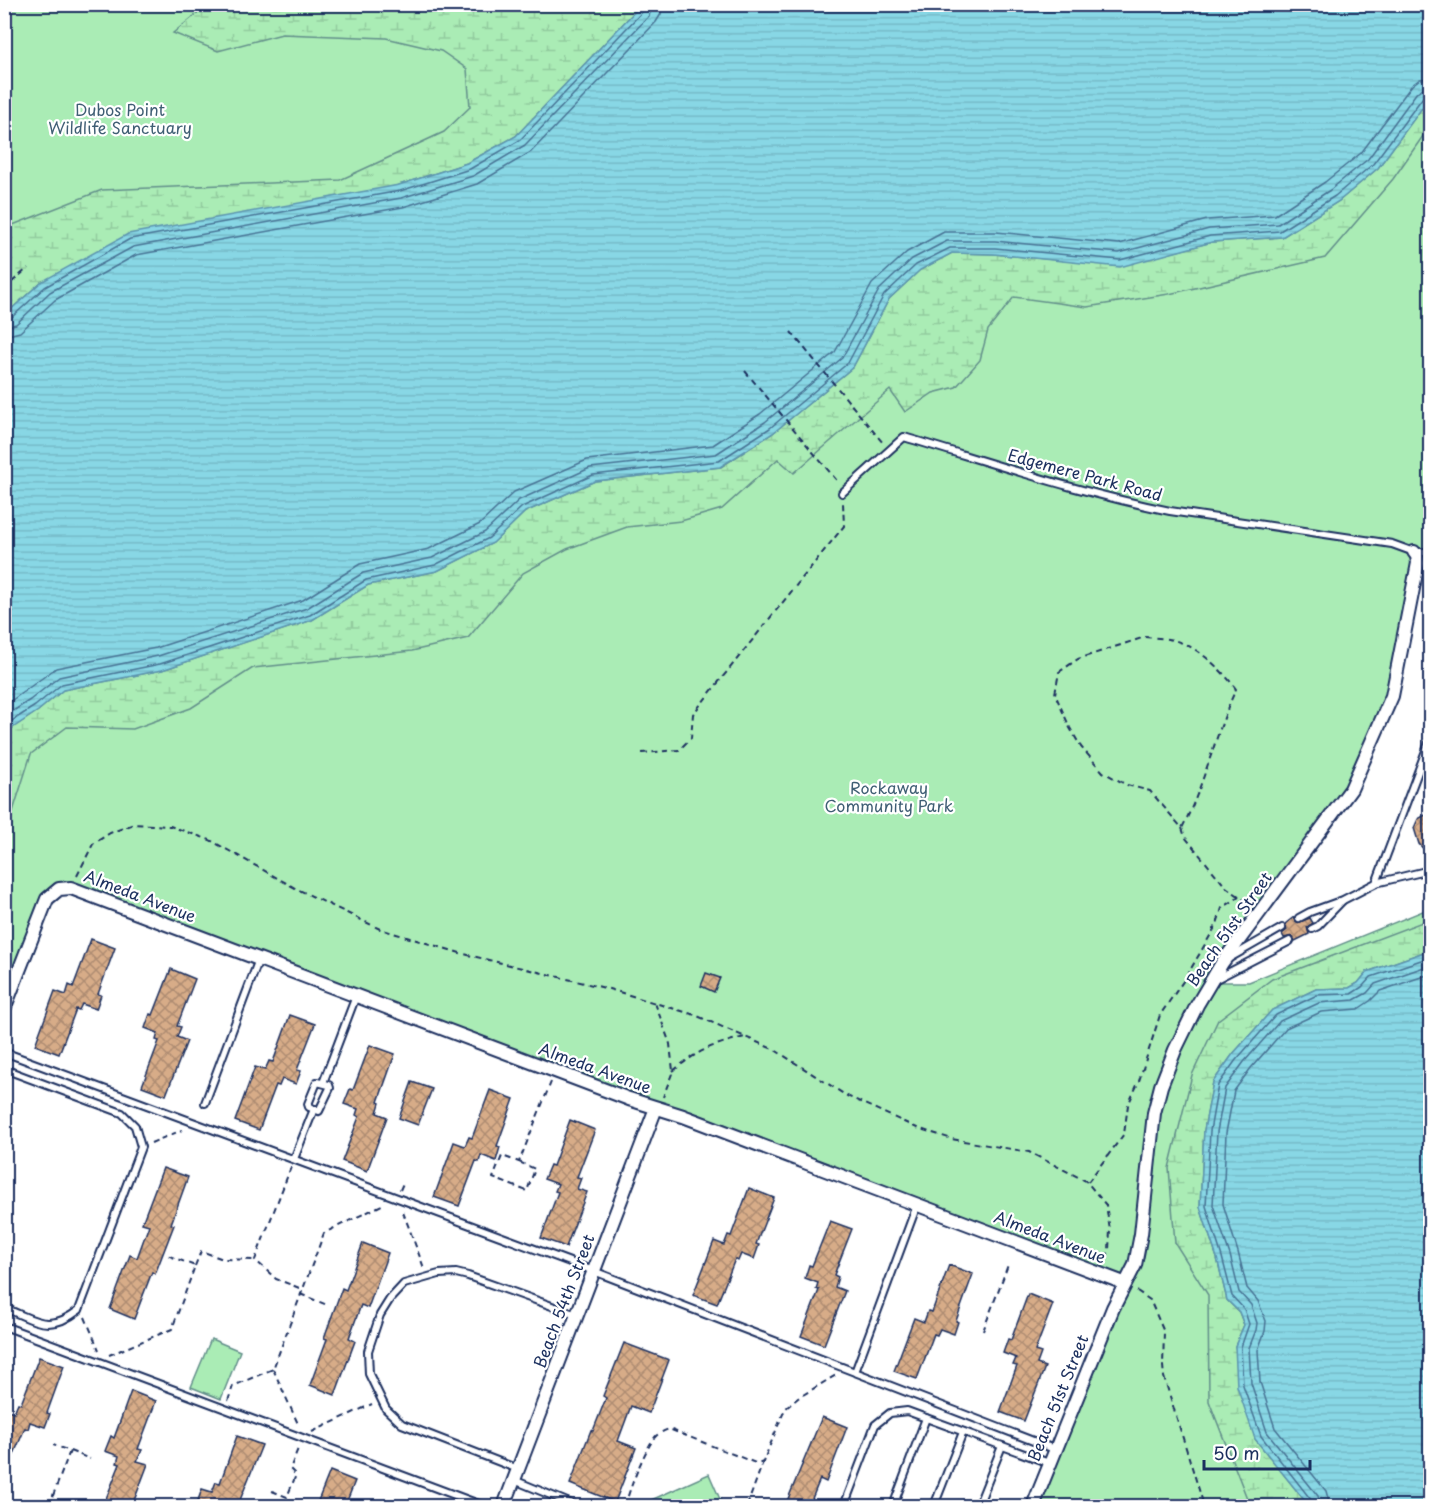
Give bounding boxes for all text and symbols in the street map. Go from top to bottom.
park label: Dubos Point Wildlife Sanctuary [48,97,192,139]
street label: Edgemere Park Road [1005,442,1165,506]
park label: Rockaway Community Park [825,775,954,817]
street label: Almeda Avenue [81,863,200,928]
street label: Beach 51st Street [1180,866,1277,991]
street label: Almeda Avenue [536,1036,655,1099]
street label: Almeda Avenue [991,1204,1110,1269]
street label: Beach 54th Street [527,1230,600,1371]
street label: Beach 51st Street [1021,1330,1094,1465]
scale bar [1204,1433,1310,1471]
text: 50 m [1213,1439,1260,1466]

